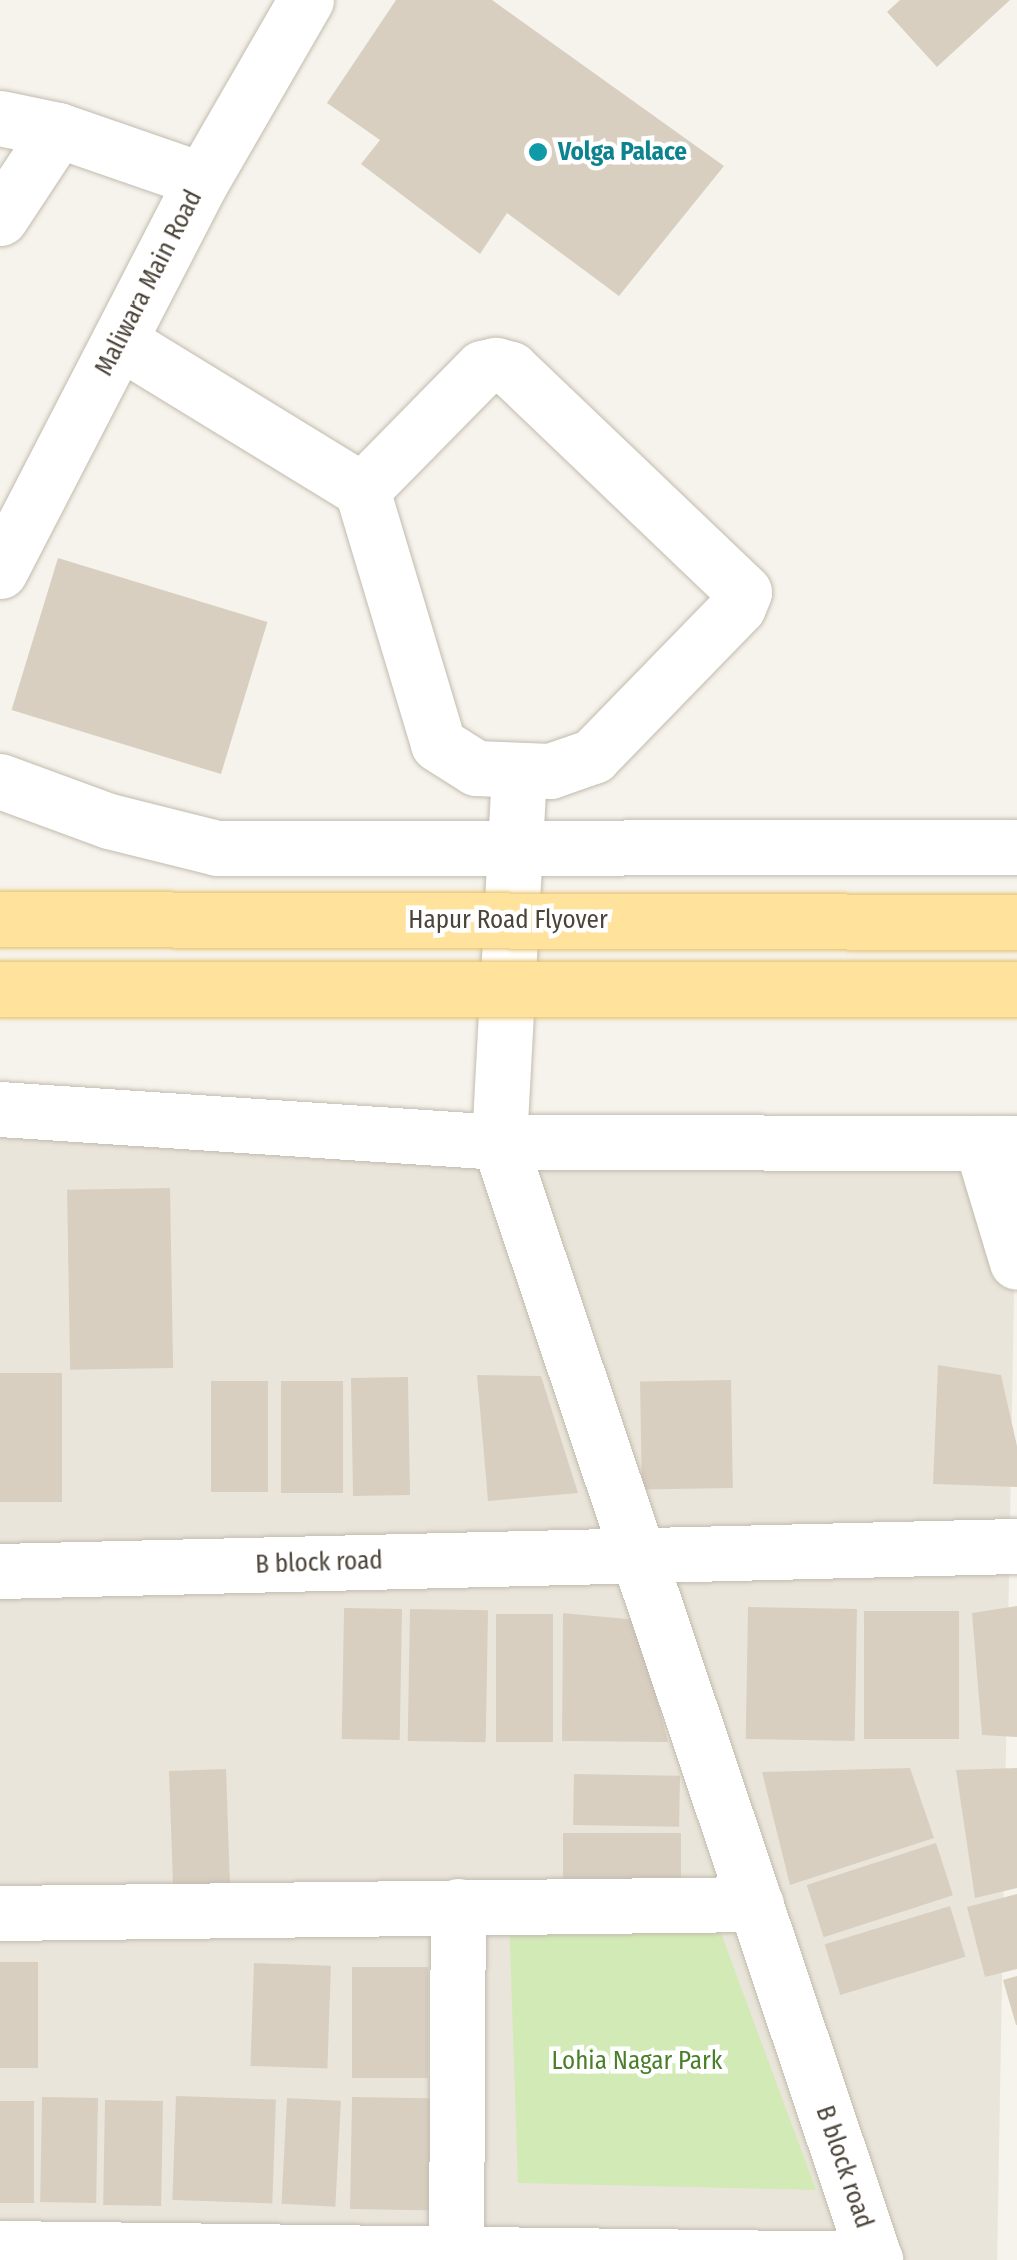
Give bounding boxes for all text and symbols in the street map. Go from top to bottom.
place label: Volga Palace [558,137,687,167]
marker: Volga Palace [527,141,549,163]
street label: Maliwara Main Road [89,185,209,381]
street label: Hapur Road Flyover [408,905,608,935]
street label: B block road [255,1546,383,1580]
park label: Lohia Nagar Park [552,2046,722,2076]
street label: B block road [809,2102,879,2232]

